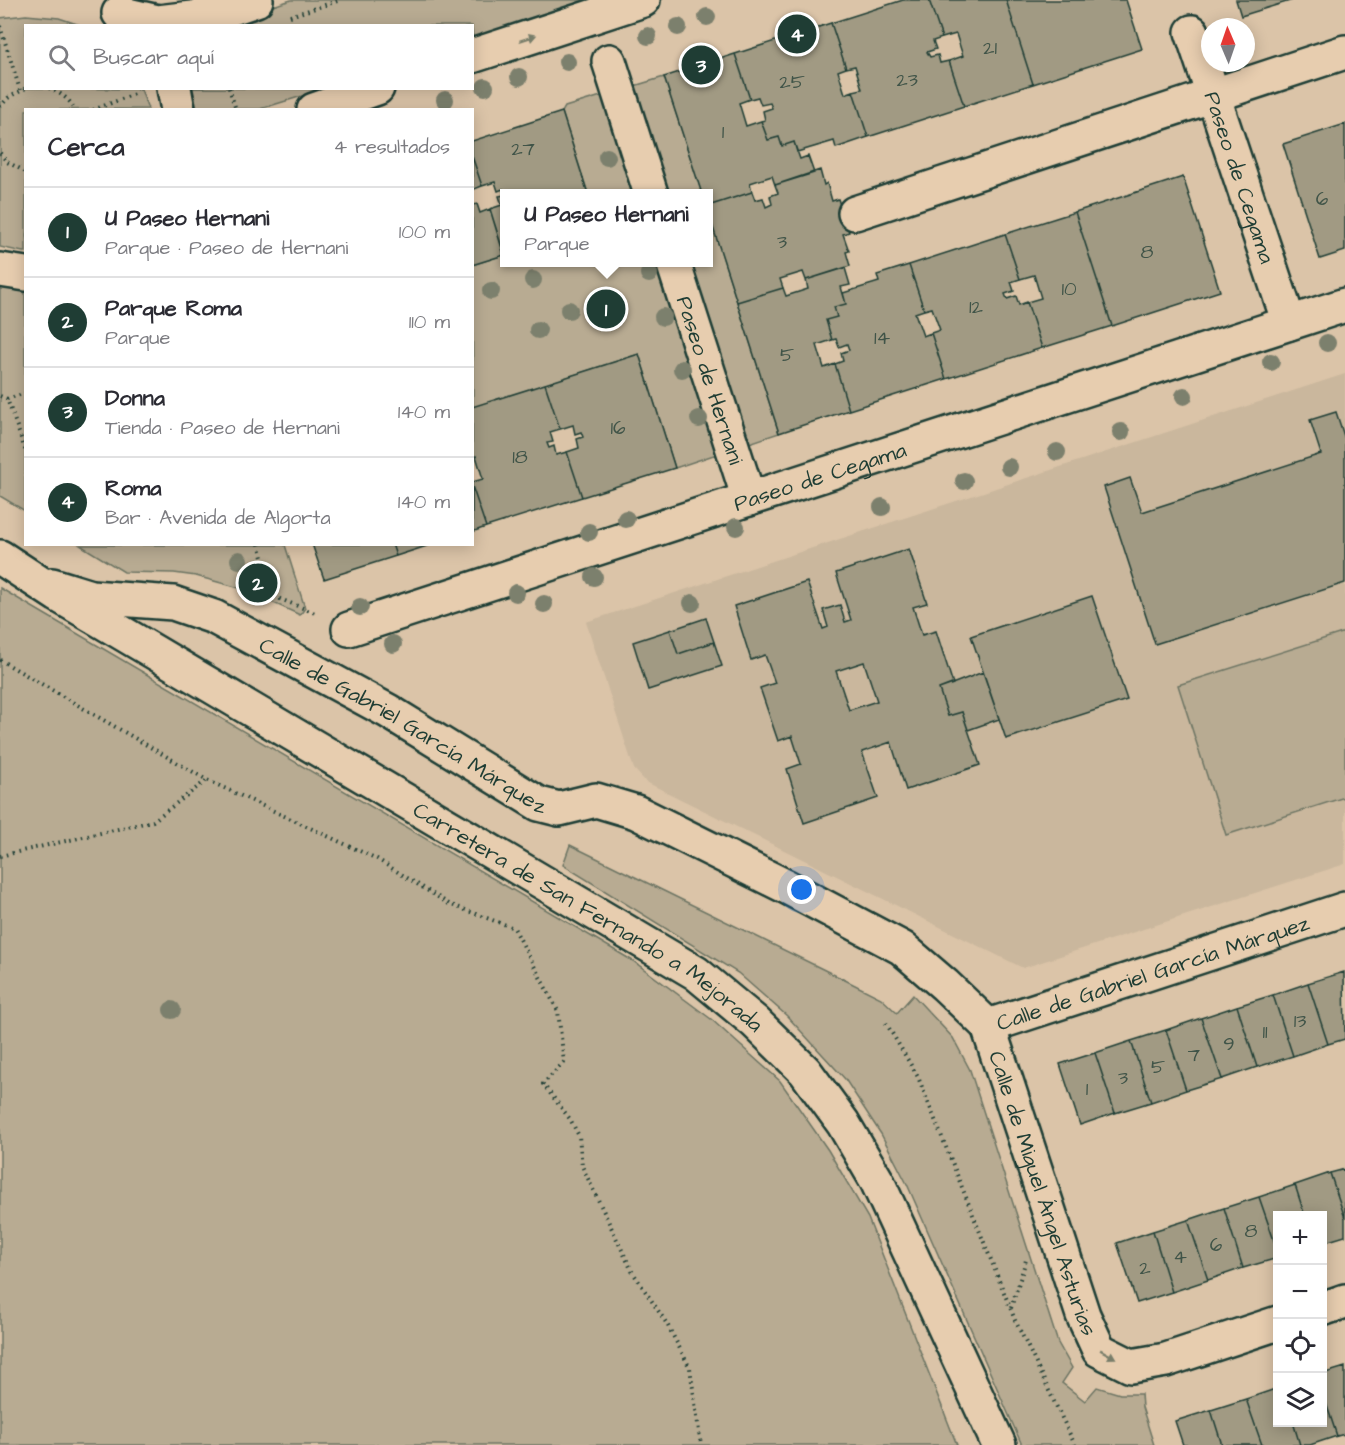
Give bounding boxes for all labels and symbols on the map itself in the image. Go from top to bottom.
pin: 4 [778,12,816,57]
north arrow [1201,18,1255,72]
one-way arrow [519,33,537,42]
house number: 21 [983,34,997,62]
pin: 3 [682,42,720,88]
house number: 23 [896,66,918,94]
house number: 25 [779,68,805,96]
street label: Paseo de Cegama [1196,87,1282,268]
house number: 1 [722,118,725,146]
house number: 27 [511,135,535,163]
house number: 6 [1316,185,1329,213]
house number: 3 [777,228,787,256]
house number: 8 [1141,238,1154,266]
house number: 10 [1061,275,1077,303]
pin: 1 [586,286,626,332]
street label: Paseo de Hernani [668,292,751,469]
house number: 12 [969,293,984,321]
house number: 14 [874,324,890,352]
house number: 5 [780,341,794,369]
house number: 16 [610,414,626,442]
street label: Paseo de Cegama [730,435,910,520]
house number: 18 [512,443,528,471]
pin: 2 [238,560,278,606]
street label: Calle de Gabriel García Márquez [253,630,549,822]
street label: Carretera de San Fernando a Mejorada [407,795,770,1039]
your location [787,875,816,904]
street label: Calle de Gabriel García Márquez [993,908,1314,1039]
house number: 13 [1294,1007,1306,1035]
house number: 11 [1262,1018,1268,1046]
house number: 9 [1223,1030,1235,1058]
house number: 7 [1188,1041,1200,1069]
street label: Calle de Miguel Ángel Asturias [980,1047,1104,1341]
house number: 5 [1151,1053,1165,1081]
house number: 3 [1118,1064,1128,1092]
house number: 1 [1086,1075,1089,1103]
house number: 8 [1245,1217,1258,1245]
house number: 6 [1210,1231,1223,1259]
house number: 4 [1173,1243,1187,1271]
house number: 2 [1139,1254,1151,1282]
one-way arrow [1100,1349,1116,1360]

